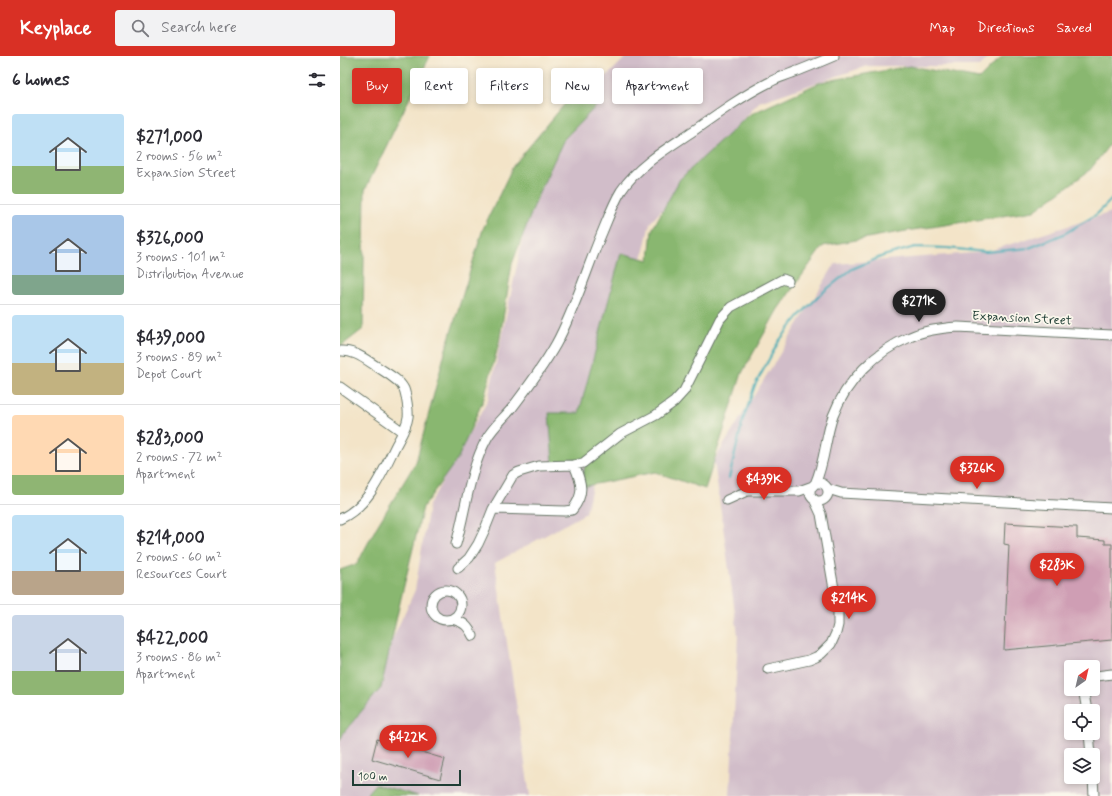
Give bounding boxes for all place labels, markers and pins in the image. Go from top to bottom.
pin: $271K [891,289,947,323]
pin: $326K [949,456,1005,490]
pin: $439K [736,467,792,501]
pin: $283K [1029,553,1085,587]
pin: $214K [821,586,877,620]
pin: $422K [380,725,436,759]

